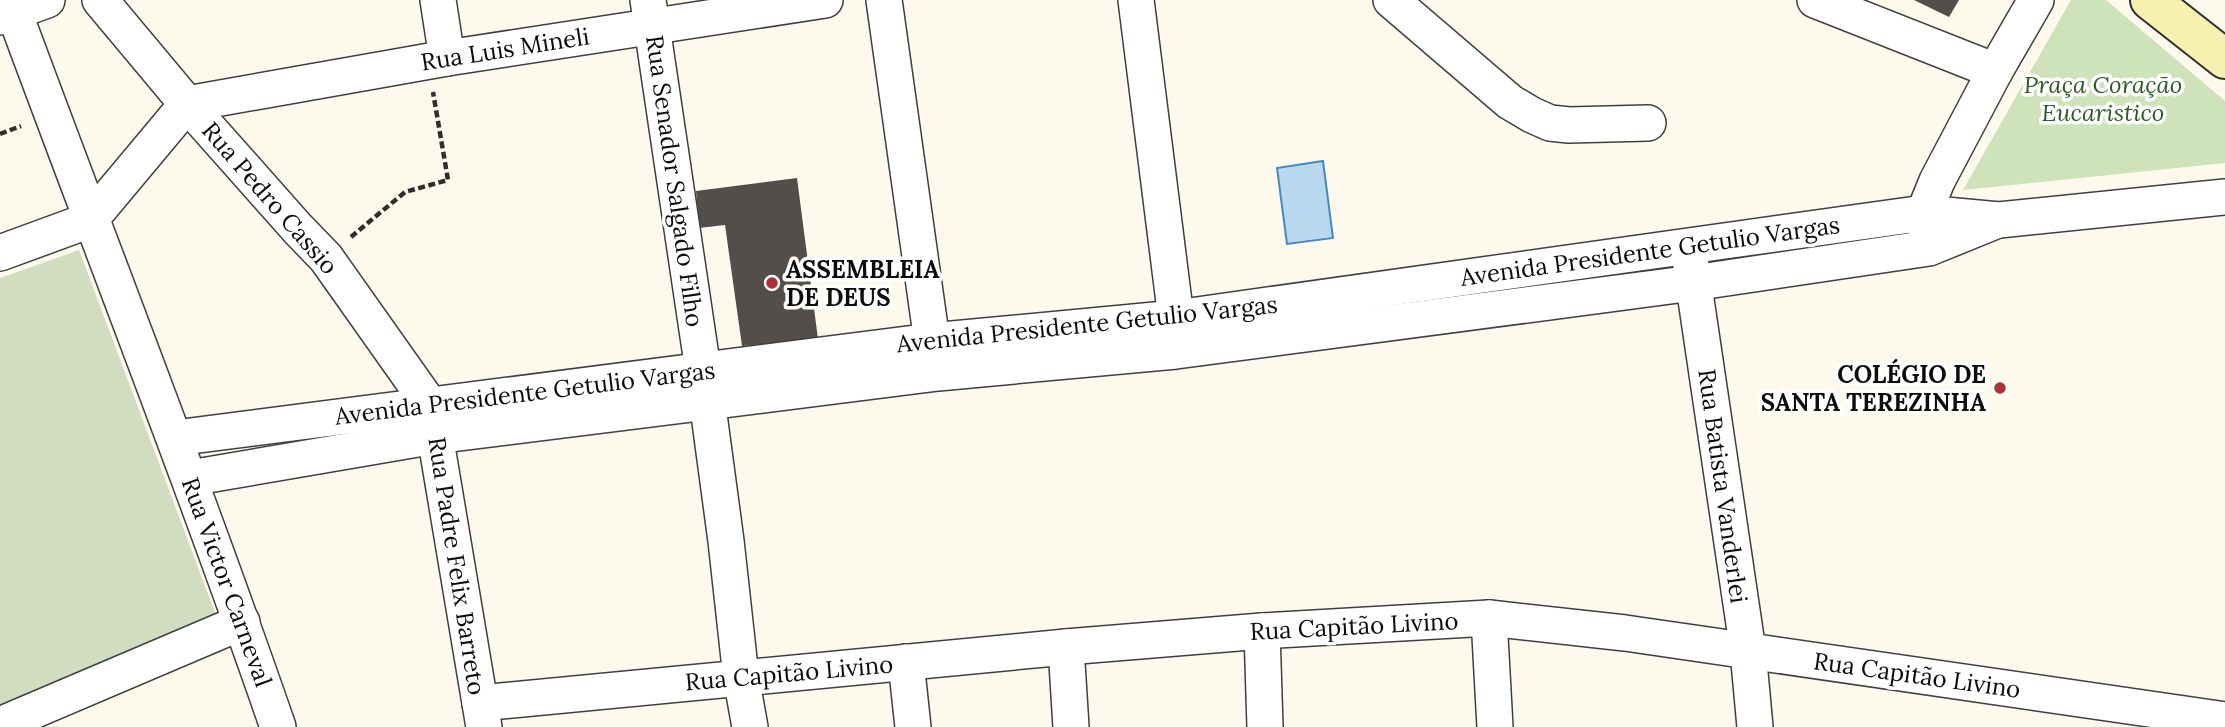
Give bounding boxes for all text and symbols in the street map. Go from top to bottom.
street label: Rua Luis Mineli [419,20,591,78]
street label: Rua Senador Salgado Filho [639,33,711,329]
park label: Praça Coração Eucaristico [2024,69,2182,128]
street label: Rua Pedro Cassio [195,115,345,281]
street label: Avenida Presidente Getulio Vargas [1457,209,1842,293]
place label: ASSEMBLEIA DE DEUS [786,254,939,313]
marker: ASSEMBLEIA DE DEUS [764,275,780,291]
street label: Avenida Presidente Getulio Vargas [894,289,1279,360]
street label: Avenida Presidente Getulio Vargas [332,354,717,432]
place label: COLÉGIO DE SANTA TEREZINHA [1761,358,1986,418]
street label: Rua Batista Vanderlei [1691,367,1755,605]
marker: COLÉGIO DE SANTA TEREZINHA [1992,380,2008,396]
street label: Rua Padre Felix Barreto [421,435,493,697]
street label: Rua Victor Carneval [175,473,279,691]
street label: Rua Capitão Livino [1249,605,1459,647]
street label: Rua Capitão Livino [1811,645,2023,705]
street label: Rua Capitão Livino [684,648,894,698]

